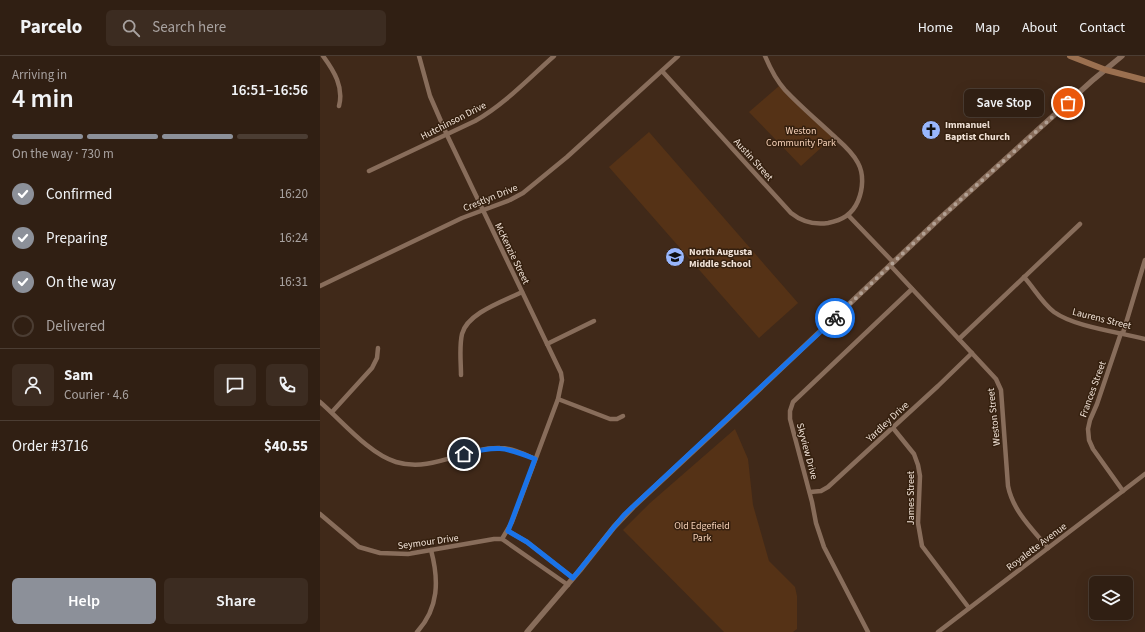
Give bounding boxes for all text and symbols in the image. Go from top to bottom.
search box [106,10,386,46]
text: Parcelo [20,14,82,41]
icon: search [120,17,142,39]
text: Search here [152,17,226,38]
text: Home [918,18,953,38]
text: Map [975,18,1000,38]
text: About [1022,18,1057,38]
text: Contact [1079,18,1125,38]
text: Arriving in [12,66,67,84]
text: 4 min [12,80,74,117]
text: 16:51–16:56 [231,80,308,101]
pin [1051,86,1085,120]
callout: Save Stop [964,89,1044,117]
icon: bag [1057,92,1079,114]
text: Save Stop [976,94,1032,112]
street label: Hutchinson Drive [418,98,489,143]
place label: Immanuel Baptist Church [945,118,1010,144]
church icon: Immanuel Baptist Church [920,119,942,141]
park label: Weston Community Park [766,124,836,150]
street label: Austin Street [730,135,777,185]
text: On the way · 730 m [12,145,114,163]
street label: Crestlyn Drive [461,181,520,215]
icon: check [12,183,34,205]
text: Confirmed [46,184,112,205]
text: 16:20 [279,185,308,203]
street label: McKenzie Street [491,220,533,287]
icon: check [12,227,34,249]
text: Preparing [46,228,107,249]
text: 16:24 [279,229,308,247]
place label: North Augusta Middle School [689,245,752,271]
school or university icon: North Augusta Middle School [664,246,686,268]
icon: check [12,271,34,293]
text: On the way [46,272,116,293]
text: 16:31 [279,273,308,291]
courier [815,298,855,338]
street label: Laurens Street [1071,305,1133,333]
icon: bike [824,307,846,329]
text: Delivered [46,316,105,337]
street label: Frances Street [1076,359,1110,419]
button: person [12,364,54,406]
button: chat [214,364,256,406]
button: phone [266,364,308,406]
text: Sam [64,365,93,386]
text: Courier · 4.6 [64,386,129,404]
street label: Weston Street [984,387,1004,446]
street label: Yardley Drive [862,398,912,446]
street label: Skyview Drive [793,421,821,481]
text: Order #3716 [12,436,88,457]
text: $40.55 [264,436,308,457]
pin [447,437,481,471]
icon: home [453,443,475,465]
street label: James Street [904,470,918,525]
park label: Old Edgefield Park [674,519,730,545]
street label: Royalette Avenue [1004,519,1070,574]
street label: Seymour Drive [397,531,460,553]
map controls [1089,576,1133,620]
button: layers [1089,576,1133,620]
button: Help [12,578,156,624]
button: Share [164,578,308,624]

